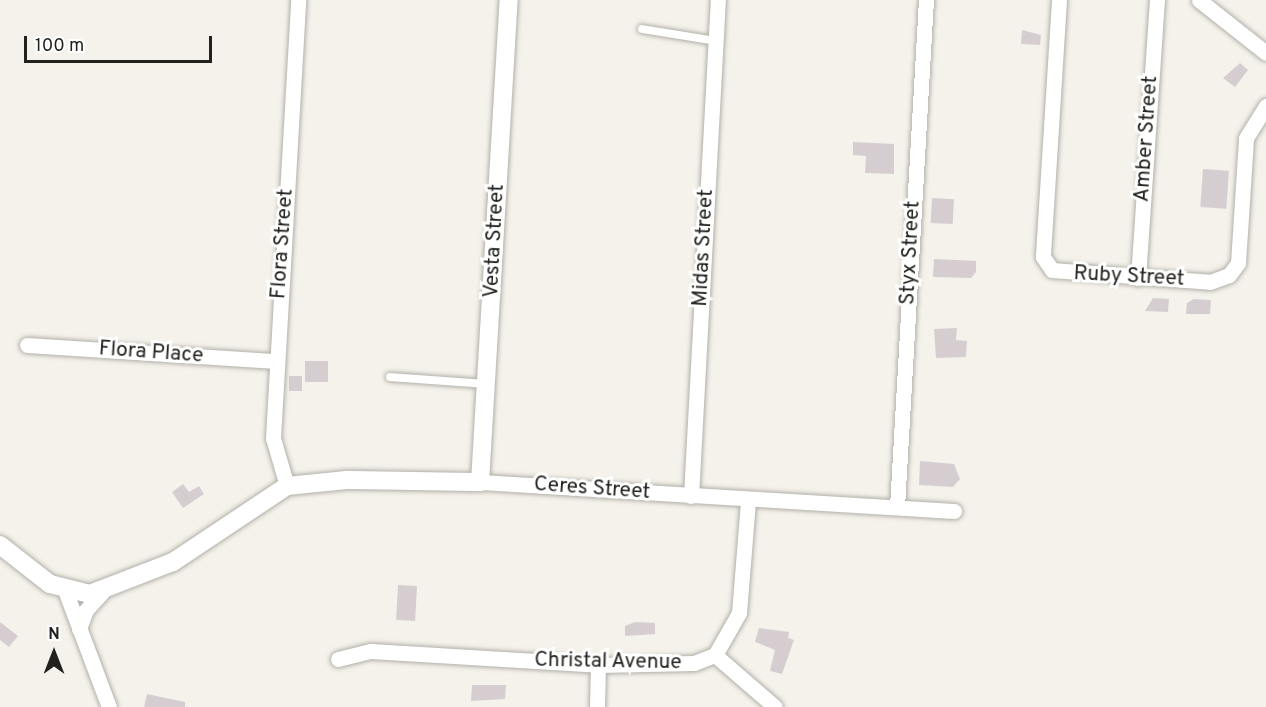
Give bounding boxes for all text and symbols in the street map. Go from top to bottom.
scale bar [27,24,214,62]
text: 100 m [35,35,84,58]
street label: Amber Street [1130,75,1164,203]
street label: Vesta Street [479,183,511,299]
street label: Flora Street [267,188,299,300]
street label: Midas Street [688,189,720,307]
street label: Styx Street [896,200,926,306]
street label: Ruby Street [1073,262,1185,292]
street label: Flora Place [98,337,204,369]
street label: Ceres Street [533,472,651,506]
north arrow [24,623,84,683]
text: N [48,625,60,645]
street label: Christal Avenue [534,648,682,676]

